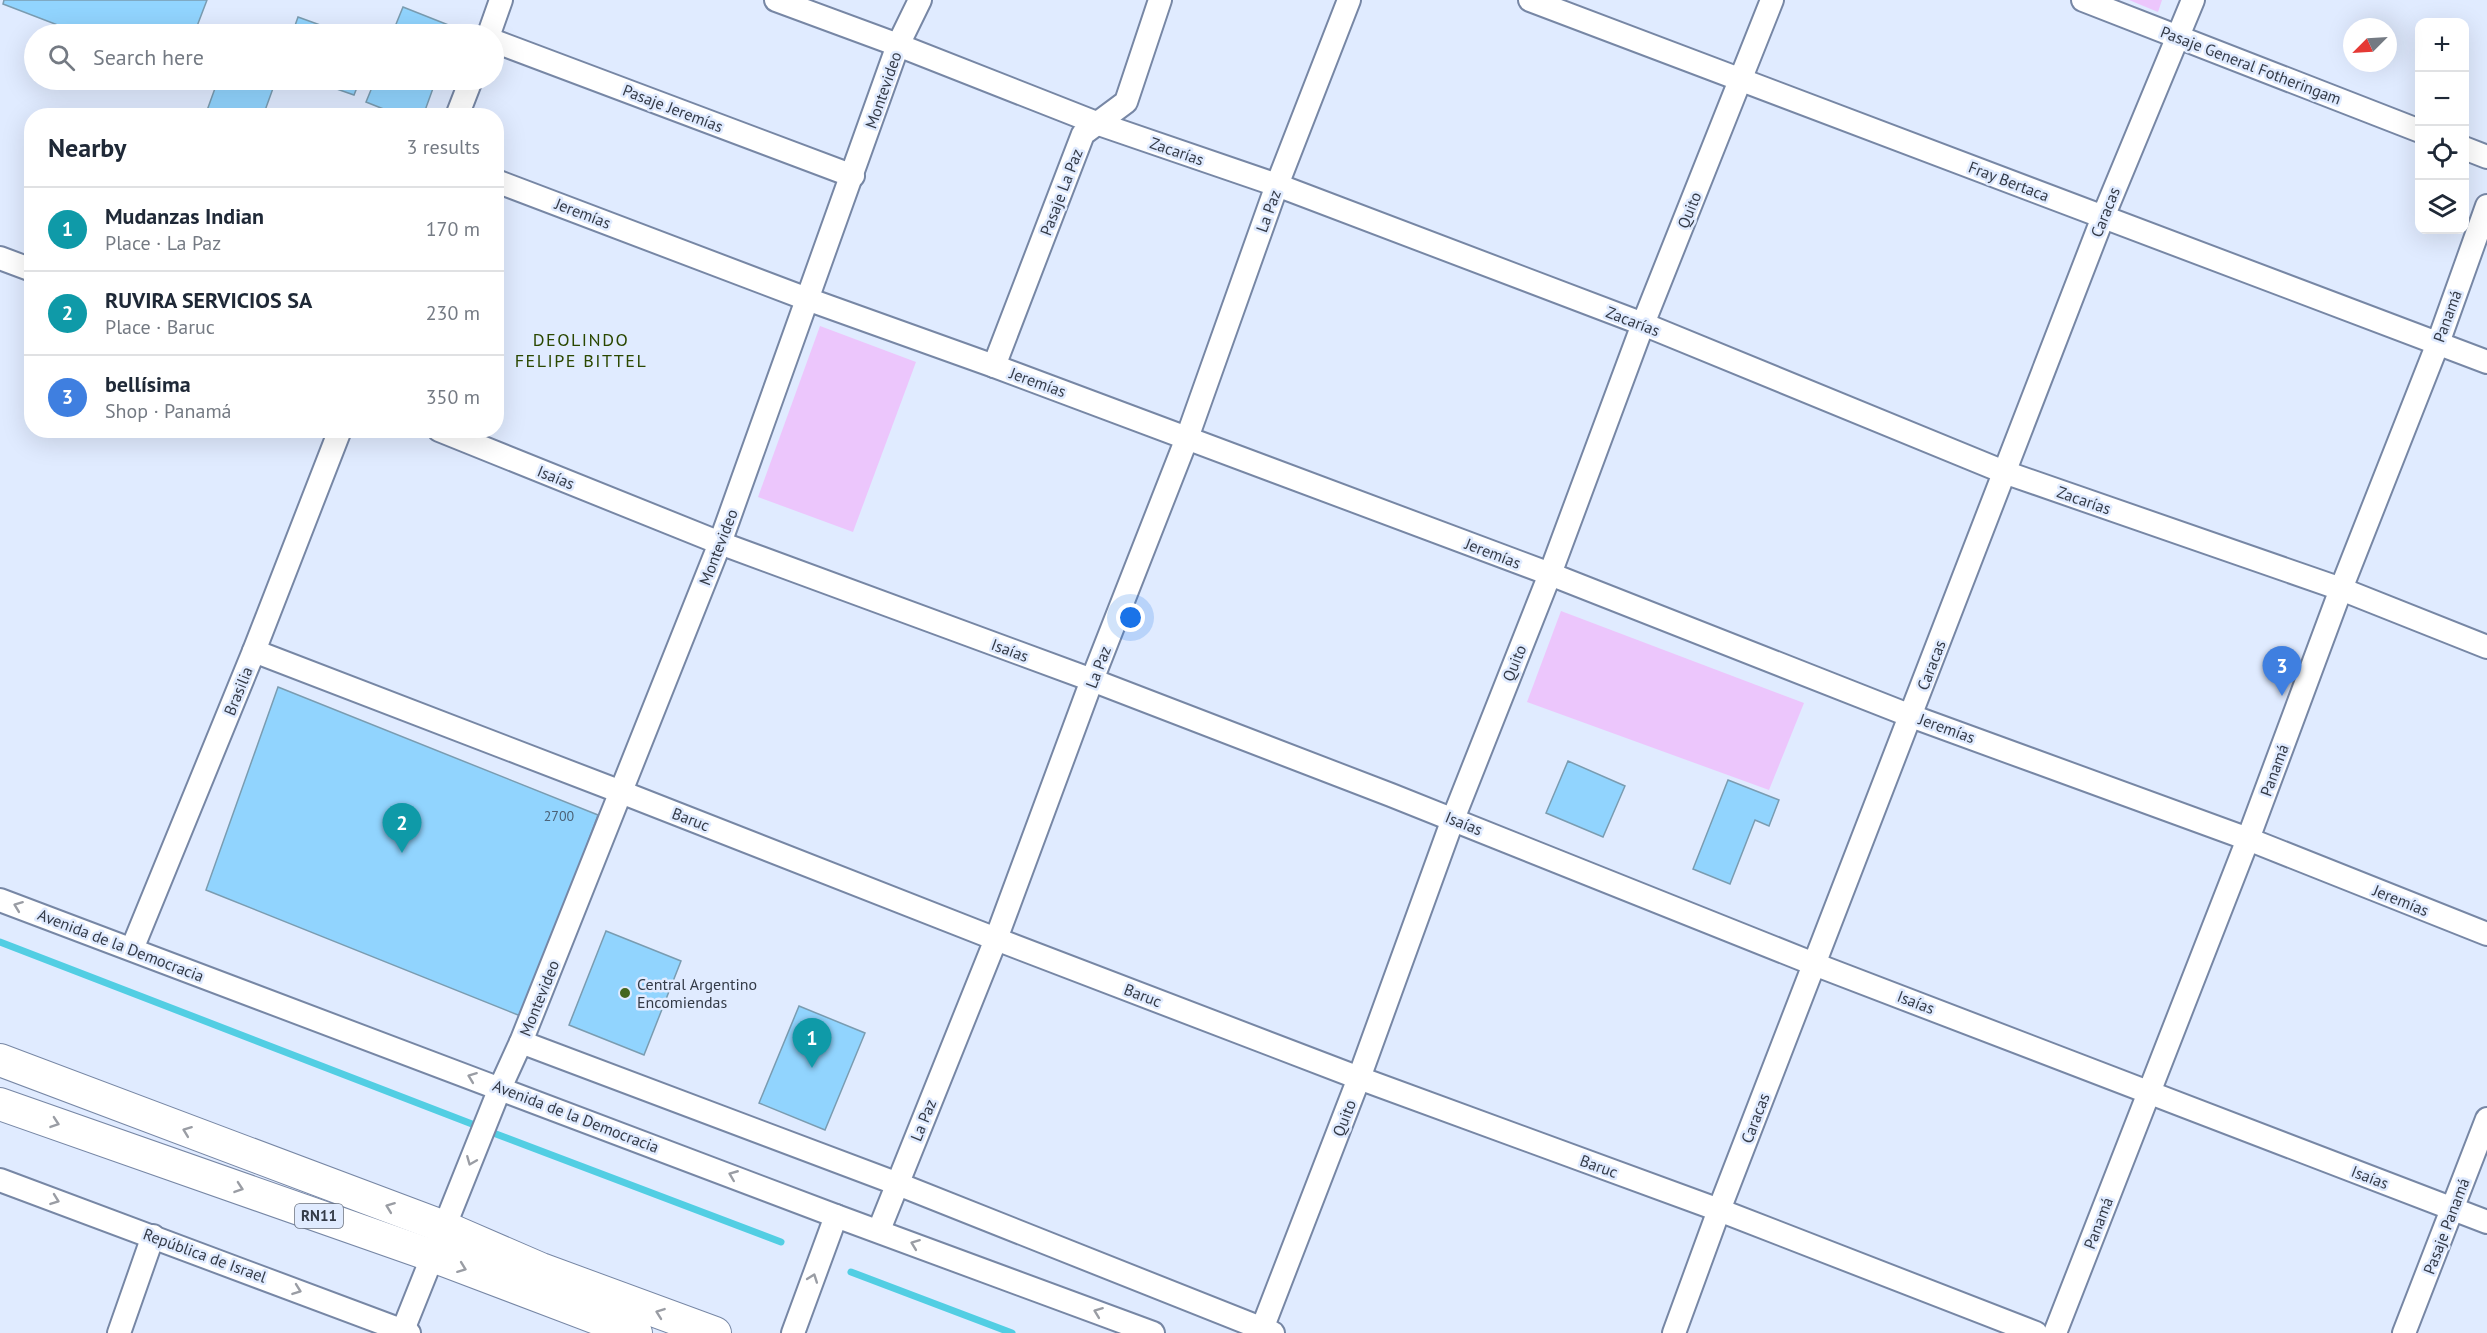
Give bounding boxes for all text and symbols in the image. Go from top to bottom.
north arrow [2343,18,2397,72]
map controls [2415,18,2469,234]
button: + [2415,18,2469,72]
street label: Pasaje General Fotheringam [2158,21,2344,109]
search box [24,24,504,90]
icon: search [45,41,78,74]
text: Search here [93,43,204,71]
street label: Montevideo [860,49,906,131]
button: − [2415,72,2469,126]
street label: Pasaje Jeremías [620,80,726,136]
button: locate [2415,126,2469,180]
text: Nearby [48,131,126,164]
street label: Zacarías [1147,132,1207,170]
text: 3 results [407,134,480,160]
street label: Pasaje La Paz [1035,146,1087,238]
street label: Fray Bertaca [1966,156,2052,206]
button: layers [2415,180,2469,234]
street label: Caracas [2086,184,2124,240]
street label: La Paz [1251,187,1285,235]
street label: Quito [1673,189,1705,231]
street label: Jeremías [551,193,614,233]
text: Mudanzas Indian [105,202,264,230]
text: 1 [62,216,73,242]
text: 170 m [426,216,480,242]
text: Place · La Paz [105,230,221,256]
text: RUVIRA SERVICIOS SA [105,286,312,314]
street label: Panamá [2428,287,2466,345]
text: 2 [62,300,73,326]
text: 230 m [426,300,480,326]
street label: Zacarías [1603,302,1663,340]
text: Place · Baruc [105,314,215,340]
district label: DEOLINDO FELIPE BITTEL [515,328,647,372]
street label: Jeremías [1006,362,1069,401]
text: bellísima [105,370,191,398]
text: 3 [62,384,73,410]
text: 350 m [426,384,480,410]
text: Shop · Panamá [105,398,232,424]
street label: Isaías [534,461,578,494]
street label: Zacarías [2054,481,2114,519]
street label: Montevideo [694,506,742,588]
street label: Jeremías [1461,533,1524,573]
your location [1116,603,1145,632]
street label: Isaías [989,634,1032,666]
street label: Caracas [1912,637,1950,693]
street label: Quito [1498,642,1530,684]
street label: La Paz [1081,643,1115,691]
pin: 3 [2262,646,2302,696]
street label: Brasilia [219,664,257,718]
street label: Jeremías [1915,708,1978,747]
street label: Panamá [2255,741,2293,799]
street label: Baruc [669,803,713,835]
pin: 2 [382,804,422,853]
house number: 2700 [544,807,575,825]
street label: Isaías [1442,807,1486,840]
street label: Jeremías [2369,879,2432,920]
one-way arrow [13,901,24,914]
street label: Avenida de la Democracia [35,904,207,986]
street label: Montevideo [515,957,563,1039]
place label: Central Argentino Encomiendas [637,974,757,1012]
street label: Baruc [1121,979,1165,1011]
marker: Central Argentino Encomiendas [618,986,632,1000]
street label: Isaías [1895,986,1938,1018]
pin: 1 [792,1018,832,1068]
one-way arrow [467,1072,478,1084]
street label: Avenida de la Democracia [490,1075,662,1157]
street label: Caracas [1736,1090,1774,1146]
street label: La Paz [906,1096,940,1144]
street label: Quito [1328,1097,1360,1139]
one-way arrow [49,1116,60,1129]
one-way arrow [183,1125,193,1138]
street label: Baruc [1577,1150,1621,1182]
one-way arrow [466,1155,478,1166]
street label: Isaías [2349,1161,2392,1193]
one-way arrow [728,1170,739,1183]
street label: Pasaje Panamá [2418,1175,2474,1277]
one-way arrow [233,1181,244,1194]
one-way arrow [49,1193,60,1205]
street label: Panamá [2079,1194,2117,1252]
one-way arrow [385,1201,395,1214]
road number: RN11 [295,1204,343,1228]
street label: República de Israel [141,1223,270,1287]
one-way arrow [911,1239,922,1251]
one-way arrow [456,1260,467,1273]
one-way arrow [806,1273,819,1284]
one-way arrow [291,1282,302,1295]
one-way arrow [655,1307,666,1320]
one-way arrow [1093,1307,1104,1320]

